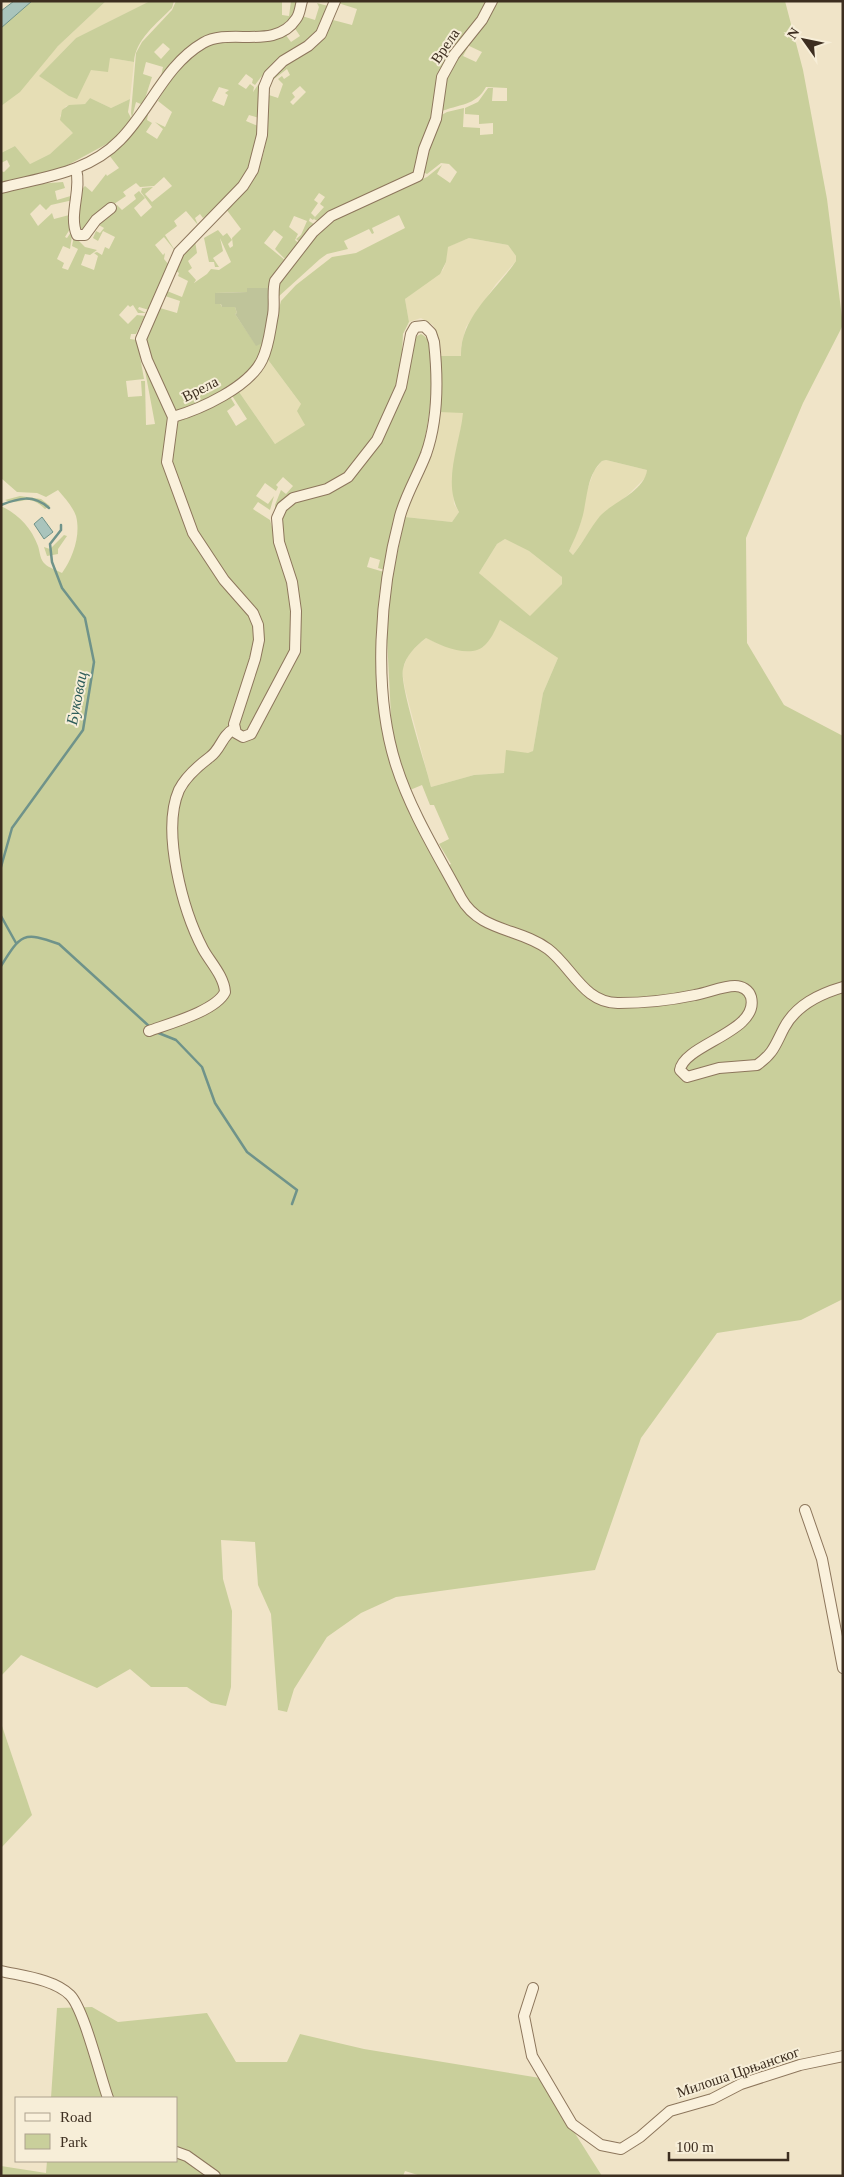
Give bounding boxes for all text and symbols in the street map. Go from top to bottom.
north arrow [779,15,829,65]
street label: Врела [428,25,463,66]
text: N [784,25,803,42]
street label: Врела [179,373,221,405]
water label: Буковац [63,670,91,727]
street label: Милоша Црњанског [674,2043,802,2101]
legend [15,2097,178,2162]
text: Road [60,2109,92,2125]
scale bar [669,2130,788,2162]
text: Park [60,2134,88,2150]
text: 100 m [676,2139,714,2155]

